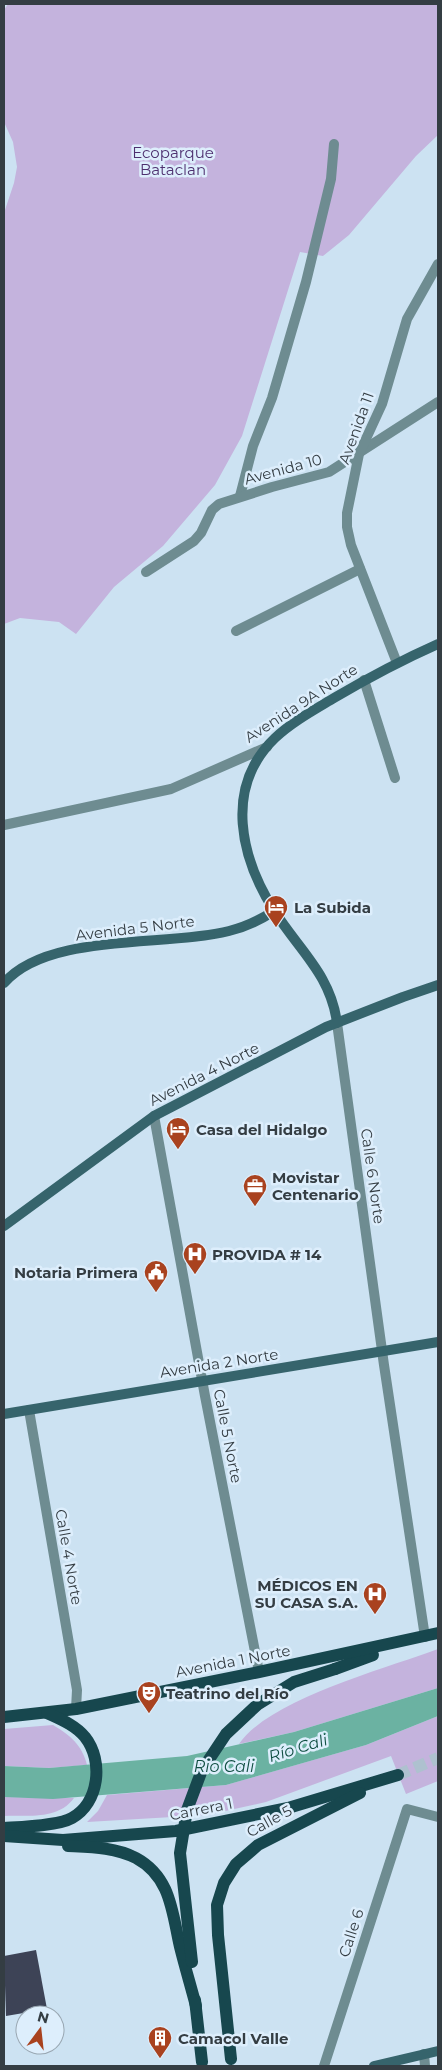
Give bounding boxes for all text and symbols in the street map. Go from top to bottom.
park label: Ecoparque Bataclan [132,143,214,179]
street label: Avenida 11 [334,389,378,467]
street label: Avenida 10 [242,449,324,489]
street label: Avenida 9A Norte [241,659,361,747]
hotel icon: La Subida [263,894,289,928]
place label: La Subida [294,898,371,917]
street label: Avenida 5 Norte [74,911,196,945]
street label: Avenida 4 Norte [146,1038,262,1110]
hotel icon: Casa del Hidalgo [165,1116,191,1150]
place label: Casa del Hidalgo [196,1120,327,1139]
street label: Calle 6 Norte [357,1127,389,1225]
place label: Movistar Centenario [272,1168,359,1204]
office icon: Movistar Centenario [242,1173,268,1207]
hospital icon: PROVIDA # 14 [182,1241,208,1275]
place label: PROVIDA # 14 [212,1245,322,1264]
public building icon: Notaria Primera [143,1259,169,1293]
place label: Notaria Primera [14,1263,138,1282]
street label: Avenida 2 Norte [158,1344,280,1382]
street label: Calle 5 Norte [210,1387,246,1485]
street label: Calle 4 Norte [51,1508,87,1606]
place label: MÉDICOS EN SU CASA S.A. [255,1576,358,1612]
hospital icon: MÉDICOS EN SU CASA S.A. [362,1581,388,1615]
street label: Avenida 1 Norte [174,1641,292,1681]
theatre icon: Teatrino del Río [136,1680,162,1714]
place label: Teatrino del Río [166,1684,289,1703]
water label: Río Cali [266,1730,330,1766]
water label: Rio Cali [194,1757,255,1776]
street label: Carrera 1 [168,1794,234,1824]
street label: Calle 5 [243,1801,295,1841]
street label: Calle 6 [334,1906,368,1960]
north arrow [15,2005,65,2055]
text: N [36,2007,51,2028]
building icon: Camacol Valle [147,2025,173,2059]
place label: Camacol Valle [178,2029,289,2048]

